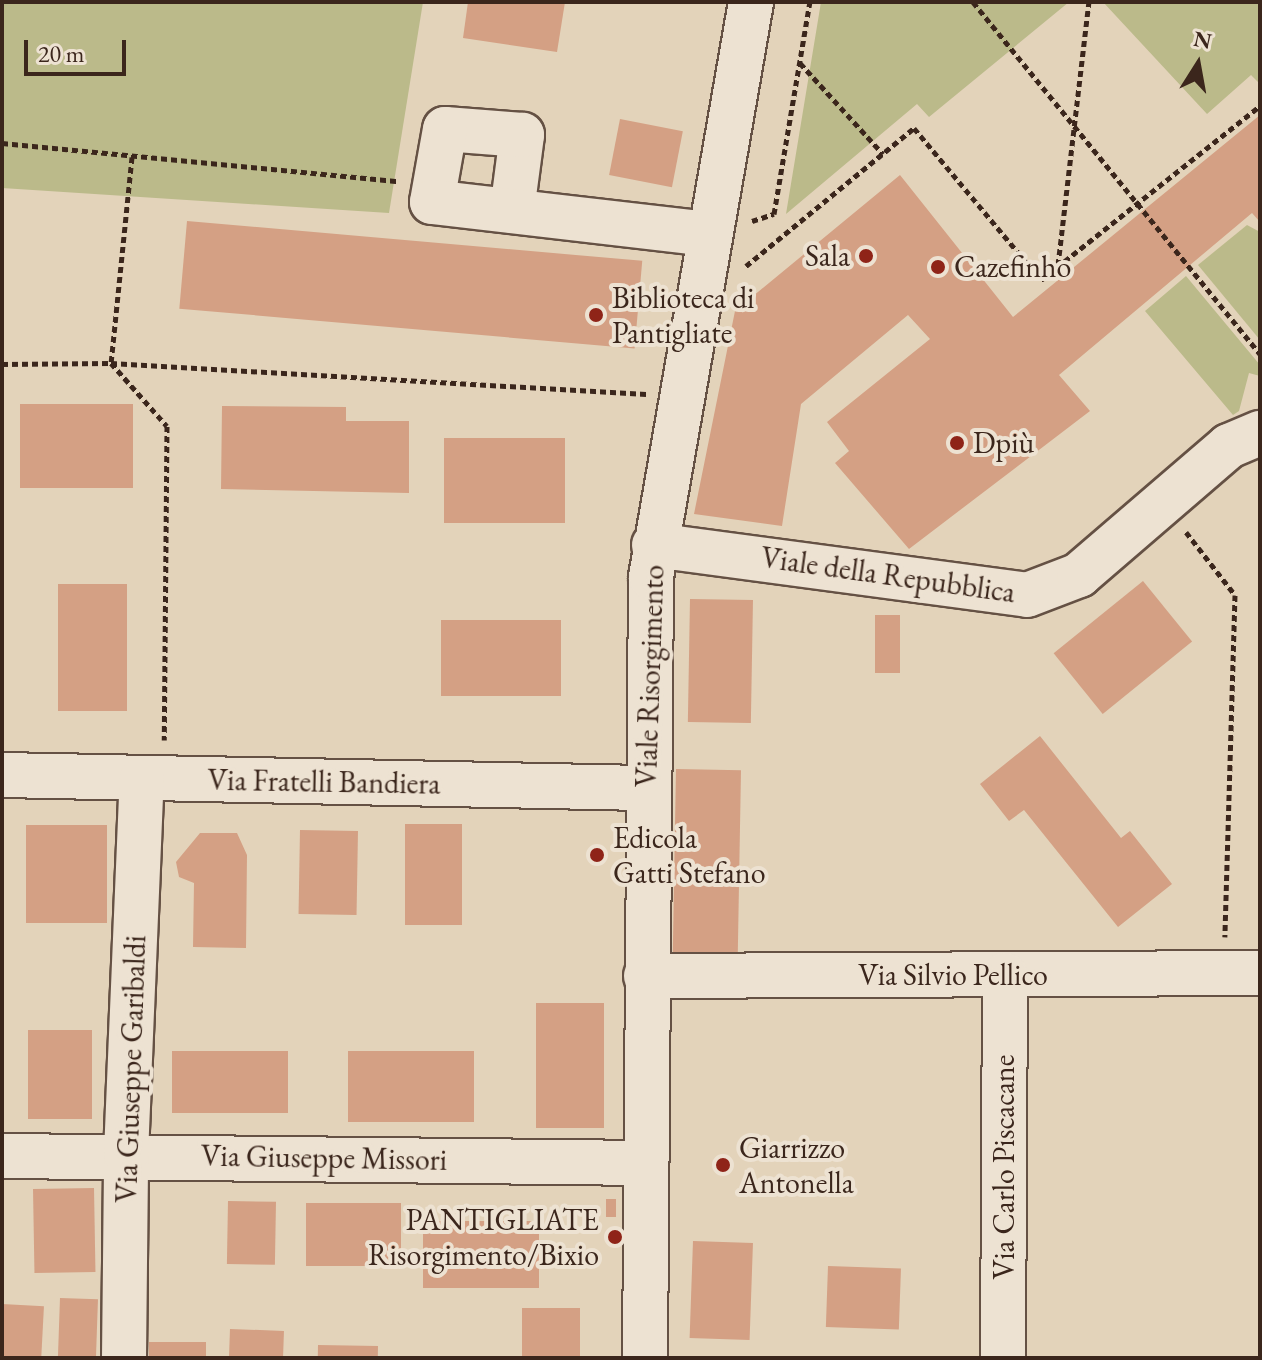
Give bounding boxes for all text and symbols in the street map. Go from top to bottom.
scale bar [28,24,130,74]
north arrow [1158,24,1238,104]
text: N [1191,24,1214,56]
text: 20 m [38,38,85,69]
place label: Sala [805,238,850,274]
marker: Sala [857,247,875,265]
place label: Cazefinho [954,249,1071,285]
marker: Cazefinho [929,258,947,276]
place label: Biblioteca di Pantigliate [612,280,754,350]
marker: Biblioteca di Pantigliate [587,306,605,324]
place label: Dpiù [973,425,1034,461]
marker: Dpiù [948,434,966,452]
street label: Viale della Repubblica [759,539,1017,611]
street label: Viale Risorgimento [628,564,672,788]
street label: Via Fratelli Bandiera [207,762,441,802]
place label: Edicola Gatti Stefano [613,820,766,890]
marker: Edicola Gatti Stefano [588,846,606,864]
street label: Via Giuseppe Garibaldi [108,935,154,1203]
street label: Via Silvio Pellico [858,957,1048,993]
street label: Via Carlo Piscacane [986,1055,1022,1279]
place label: Giarrizzo Antonella [739,1130,854,1200]
street label: Via Giuseppe Missori [201,1138,447,1178]
marker: Giarrizzo Antonella [714,1156,732,1174]
place label: PANTIGLIATE Risorgimento/Bixio [368,1202,599,1272]
marker: PANTIGLIATE Risorgimento/Bixio [606,1228,624,1246]

